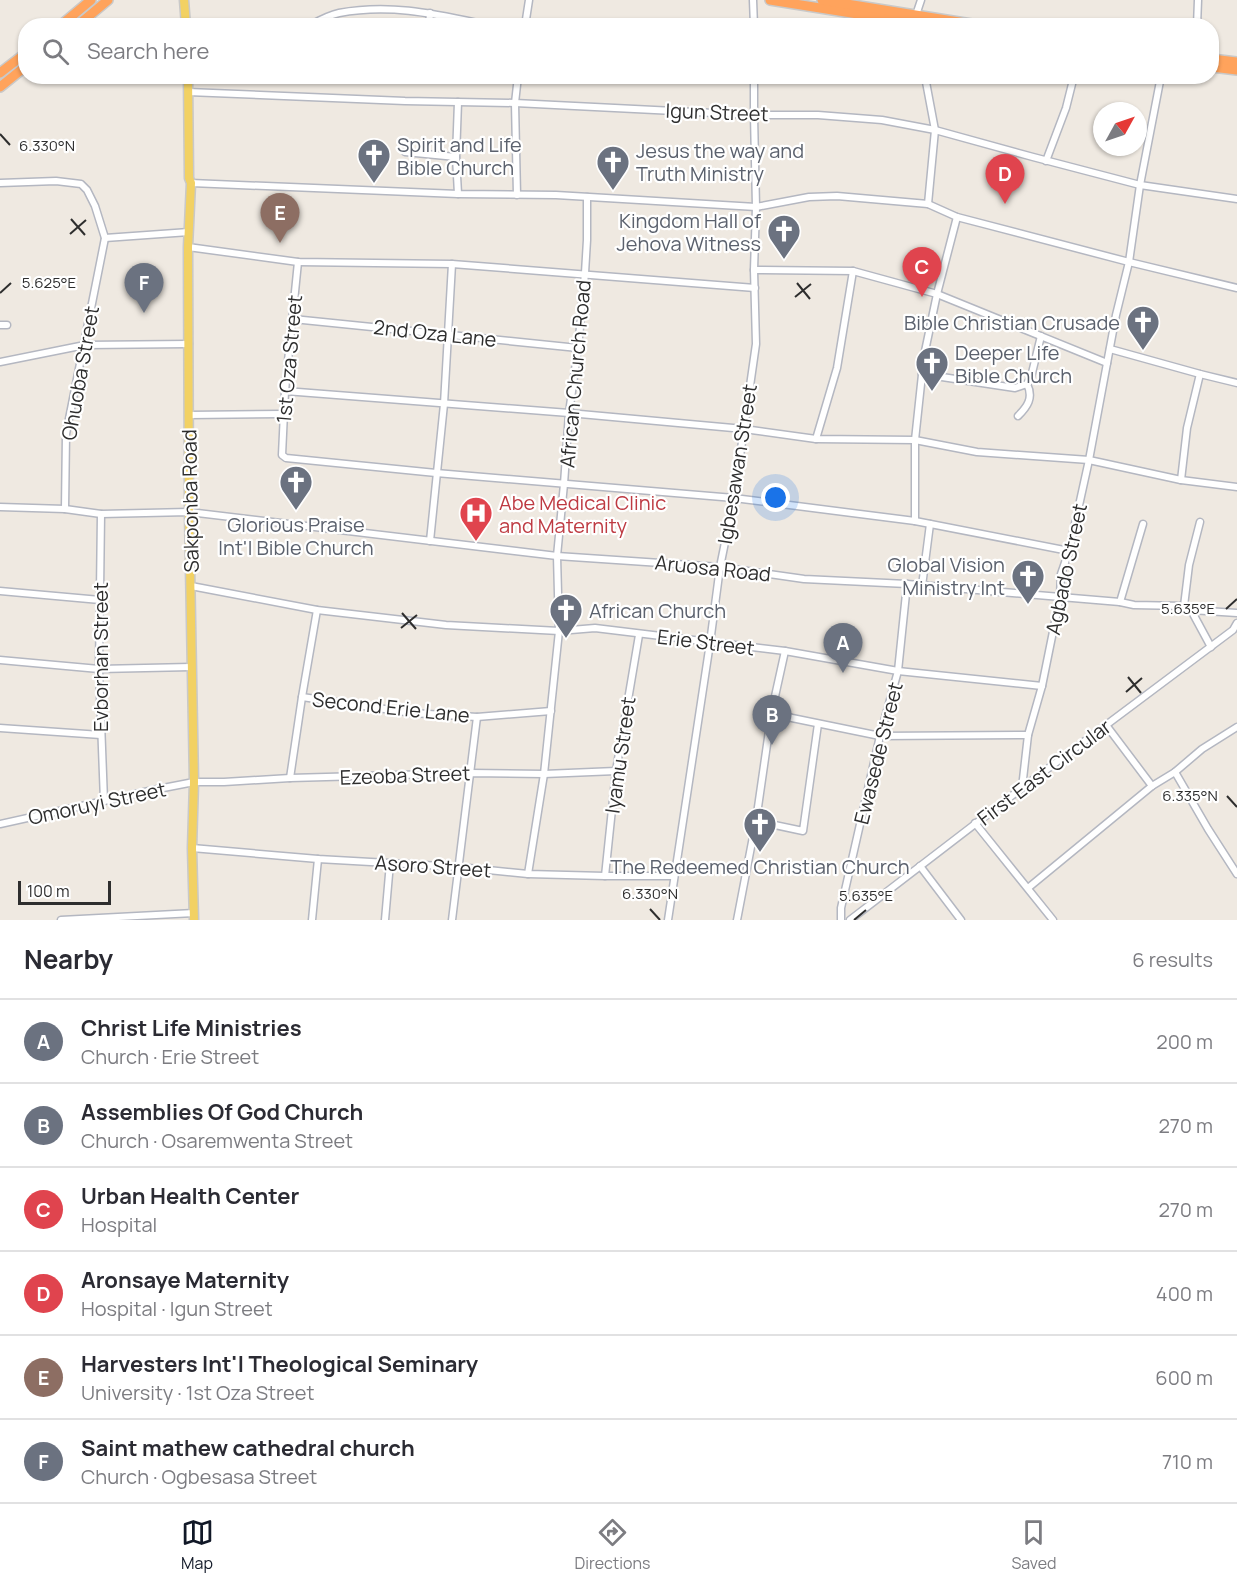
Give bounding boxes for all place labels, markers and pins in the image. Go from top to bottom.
place label: Spirit and Life Bible Church [397,131,522,181]
church icon: Spirit and Life Bible Church [356,137,392,184]
place label: Jesus the way and Truth Ministry [636,137,804,187]
church icon: Jesus the way and Truth Ministry [595,144,631,191]
pin: D [986,154,1024,204]
pin: E [260,194,300,243]
place label: Kingdom Hall of Jehova Witness [617,207,761,257]
church icon: Kingdom Hall of Jehova Witness [766,213,802,260]
pin: C [902,248,942,297]
pin: F [124,264,164,313]
church icon: Bible Christian Crusade [1125,304,1161,351]
place label: Bible Christian Crusade [904,309,1120,336]
place label: Deeper Life Bible Church [955,339,1072,389]
church icon: Deeper Life Bible Church [914,345,950,392]
church icon: Glorious Praise Int'l Bible Church [278,464,314,511]
place label: Abe Medical Clinic and Maternity [499,489,666,539]
hospital icon: Abe Medical Clinic and Maternity [458,495,494,542]
place label: Glorious Praise Int'l Bible Church [218,511,374,561]
place label: Global Vision Ministry Int [888,551,1005,601]
church icon: Global Vision Ministry Int [1010,558,1046,605]
church icon: African Church [548,592,584,639]
place label: African Church [589,597,726,624]
pin: A [824,624,862,673]
pin: B [752,696,792,745]
church icon: The Redeemed Christian Church [742,806,778,853]
place label: The Redeemed Christian Church [610,853,910,880]

